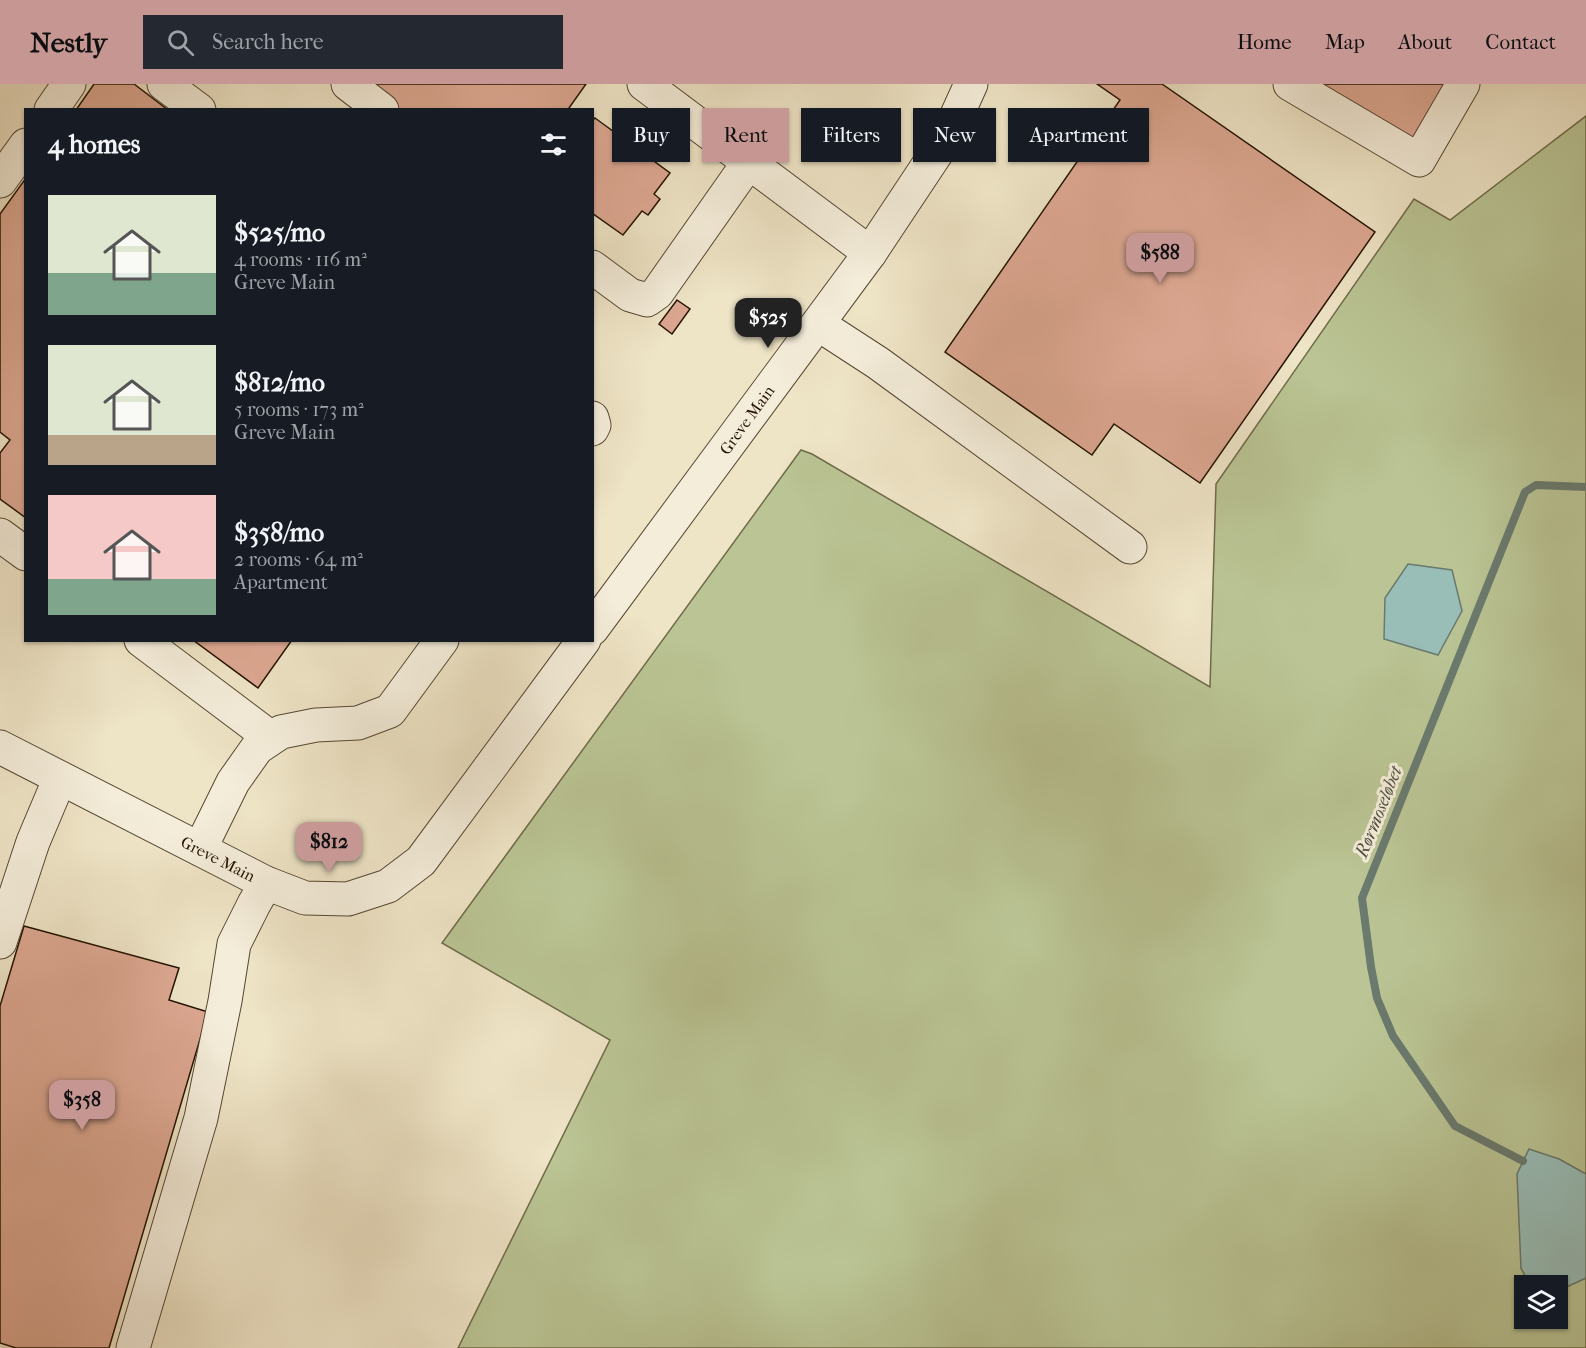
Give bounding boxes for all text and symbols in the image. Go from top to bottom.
search box [143,15,563,69]
text: Nestly [30,26,107,59]
icon: search [164,26,197,59]
text: Search here [212,29,324,55]
text: Home [1237,30,1292,54]
text: Map [1325,30,1365,54]
text: About [1398,30,1452,54]
text: Contact [1485,30,1556,54]
chip: Buy [612,108,690,162]
chip: Rent [702,108,789,162]
chip: Filters [801,108,901,162]
chip: New [913,108,996,162]
chip: Apartment [1008,108,1149,162]
icon: filters [537,128,570,161]
text: 4 homes [48,129,140,160]
text: $525/mo [234,217,325,248]
icon: home [96,219,168,291]
pin: $588 [1124,233,1196,284]
text: $588 [1140,241,1180,264]
text: 4 rooms · 116 m² [234,248,367,271]
text: Greve Main [234,271,335,294]
pin: $525 [732,298,804,349]
text: $525 [749,306,787,329]
text: $812/mo [234,367,325,398]
icon: home [96,369,168,441]
street label: Greve Main [716,381,779,458]
text: 5 rooms · 173 m² [234,398,364,421]
text: Greve Main [234,421,335,444]
text: $358/mo [234,517,324,548]
icon: home [96,519,168,591]
text: 2 rooms · 64 m² [234,548,363,571]
text: Apartment [234,571,328,594]
water label: Rørmoseløbet [1351,762,1407,861]
pin: $812 [293,822,365,873]
text: $812 [310,830,348,853]
street label: Greve Main [178,832,259,886]
pin: $358 [46,1080,118,1131]
text: $358 [63,1088,101,1111]
map controls [1514,1275,1568,1329]
button: layers [1514,1275,1568,1329]

